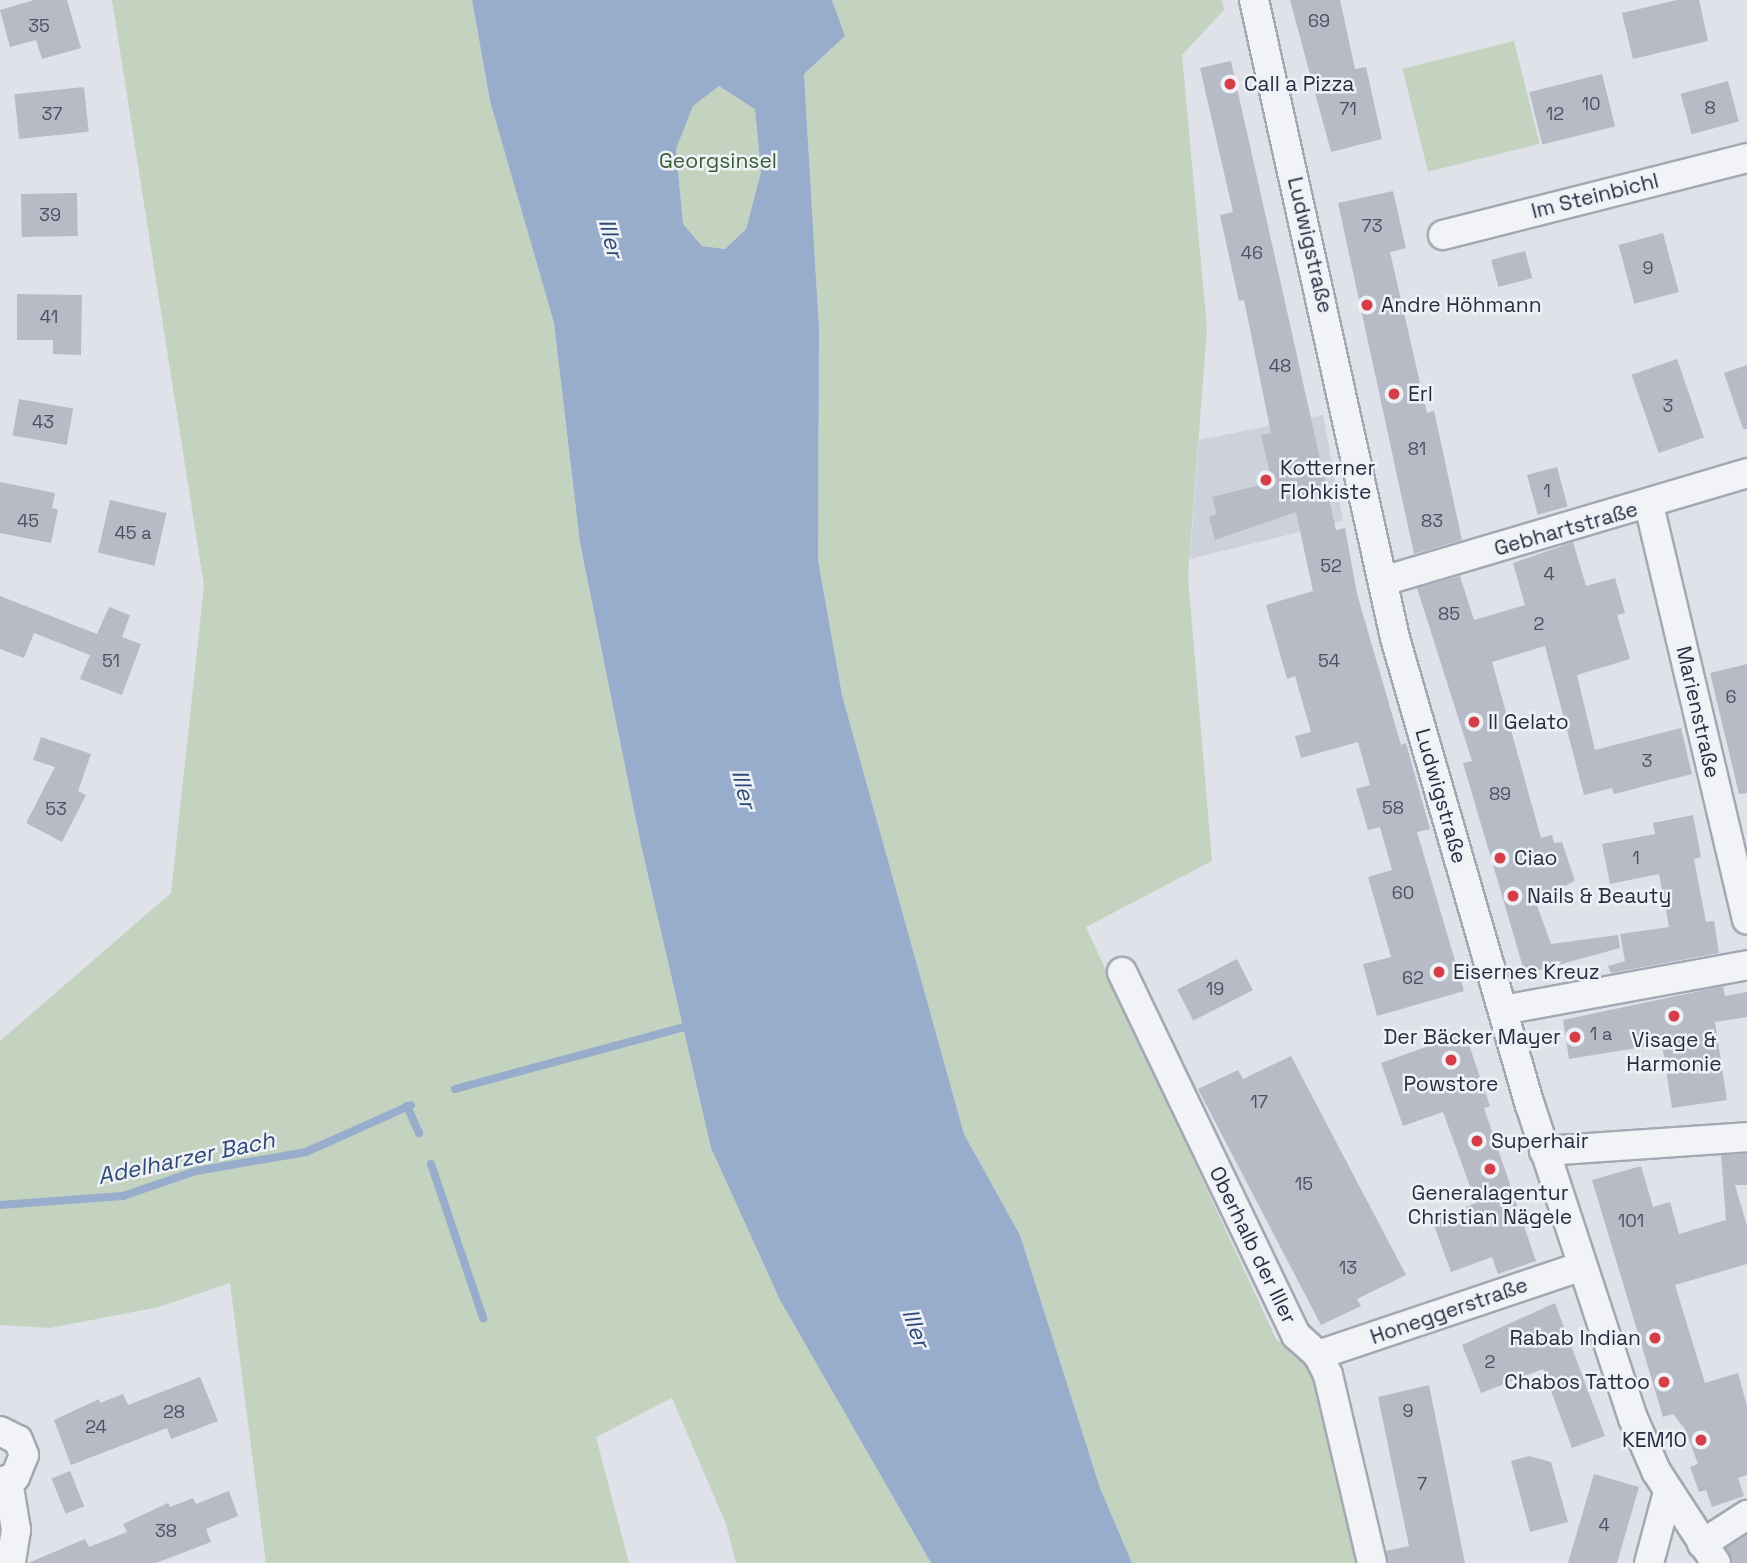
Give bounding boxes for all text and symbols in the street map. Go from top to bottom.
house number: 69 [1308,10,1330,32]
house number: 35 [28,15,50,37]
place label: Call a Pizza [1244,71,1354,97]
marker: Call a Pizza [1222,76,1238,92]
house number: 10 [1581,93,1601,115]
house number: 8 [1704,97,1716,119]
house number: 71 [1339,98,1357,120]
house number: 37 [41,103,63,125]
house number: 12 [1546,103,1564,125]
park label: Georgsinsel [659,148,777,174]
street label: Im Steinbichl [1529,168,1661,224]
street label: Ludwigstraße [1282,174,1338,316]
house number: 39 [39,204,61,226]
house number: 73 [1361,215,1383,237]
water label: Iller [593,216,629,260]
house number: 46 [1241,242,1263,264]
house number: 9 [1642,257,1654,279]
place label: Andre Höhmann [1381,292,1542,318]
marker: Andre Höhmann [1359,297,1375,313]
house number: 41 [40,306,58,328]
house number: 48 [1269,355,1291,377]
place label: Erl [1408,381,1433,407]
marker: Erl [1386,386,1402,402]
house number: 3 [1663,395,1673,417]
house number: 43 [32,411,54,433]
house number: 81 [1408,438,1426,460]
place label: Kotterner Flohkiste [1280,455,1375,505]
marker: Kotterner Flohkiste [1258,472,1274,488]
house number: 1 [1543,480,1551,502]
street label: Gebhartstraße [1491,496,1641,562]
house number: 45 [17,510,39,532]
house number: 83 [1421,510,1443,532]
house number: 45 a [114,522,152,544]
house number: 52 [1320,555,1342,577]
house number: 4 [1543,563,1555,585]
house number: 85 [1438,603,1460,625]
house number: 2 [1534,613,1544,635]
street label: Marienstraße [1671,644,1725,780]
house number: 51 [102,650,120,672]
house number: 54 [1318,650,1340,672]
house number: 6 [1725,686,1737,708]
place label: Il Gelato [1488,709,1569,735]
marker: Il Gelato [1466,714,1482,730]
street label: Ludwigstraße [1410,726,1472,866]
house number: 3 [1642,750,1652,772]
water label: Iller [726,767,762,811]
house number: 89 [1489,783,1511,805]
house number: 58 [1382,797,1404,819]
house number: 53 [45,798,67,820]
place label: Ciao [1514,845,1557,871]
house number: 1 [1632,847,1640,869]
marker: Ciao [1492,850,1508,866]
house number: 60 [1392,882,1414,904]
place label: Nails & Beauty [1527,883,1671,909]
marker: Nails & Beauty [1505,888,1521,904]
place label: Eisernes Kreuz [1453,959,1600,985]
marker: Eisernes Kreuz [1431,964,1447,980]
house number: 62 [1402,967,1424,989]
house number: 19 [1206,978,1224,1000]
marker: Visage & Harmonie [1666,1008,1682,1024]
house number: 1 a [1590,1023,1612,1045]
place label: Der Bäcker Mayer [1383,1024,1561,1050]
place label: Visage & Harmonie [1626,1027,1722,1077]
marker: Der Bäcker Mayer [1567,1029,1583,1045]
marker: Powstore [1443,1052,1459,1068]
place label: Powstore [1404,1071,1498,1097]
house number: 17 [1250,1091,1268,1113]
water label: Adelharzer Bach [95,1126,277,1190]
place label: Superhair [1491,1128,1589,1154]
marker: Superhair [1469,1133,1485,1149]
marker: Generalagentur Christian Nägele [1482,1161,1498,1177]
street label: Oberhalb der Iller [1204,1162,1302,1328]
house number: 15 [1295,1173,1313,1195]
place label: Generalagentur Christian Nägele [1408,1180,1572,1230]
house number: 101 [1618,1210,1644,1232]
house number: 13 [1339,1257,1357,1279]
street label: Honeggerstraße [1367,1272,1531,1350]
water label: Iller [896,1305,936,1351]
place label: Rabab Indian [1510,1325,1641,1351]
marker: Rabab Indian [1647,1330,1663,1346]
house number: 2 [1485,1351,1495,1373]
place label: Chabos Tattoo [1504,1369,1650,1395]
marker: Chabos Tattoo [1656,1374,1672,1390]
house number: 9 [1402,1400,1414,1422]
house number: 28 [163,1401,185,1423]
house number: 24 [85,1416,107,1438]
place label: KEM10 [1622,1427,1687,1453]
marker: KEM10 [1693,1432,1709,1448]
house number: 7 [1417,1473,1427,1495]
house number: 4 [1598,1514,1610,1536]
house number: 38 [155,1520,177,1542]

